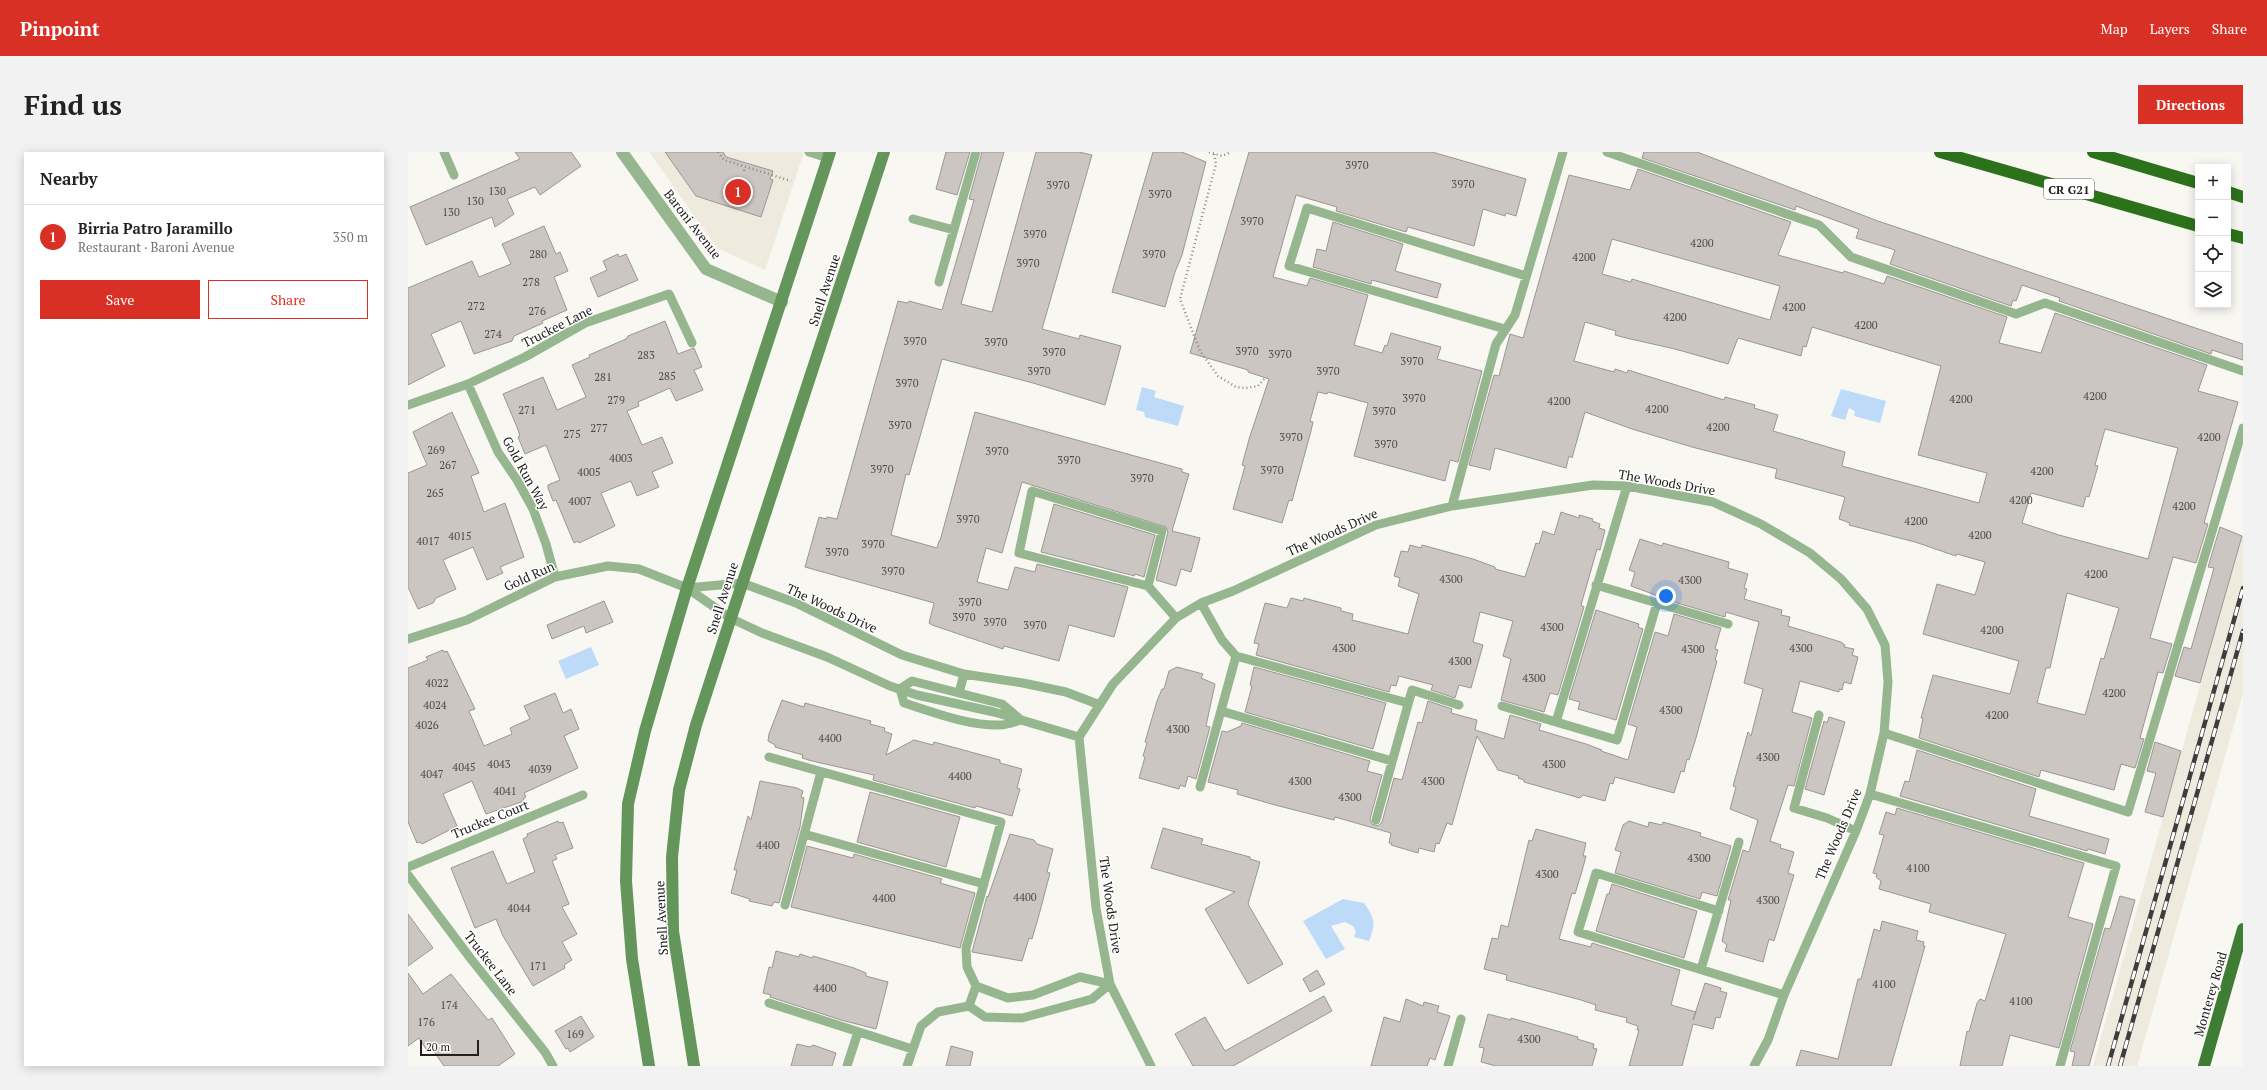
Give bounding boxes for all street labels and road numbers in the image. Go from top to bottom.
road number: CR G21 [2044,179,2094,199]
street label: Baroni Avenue [660,185,726,263]
street label: Snell Avenue [804,252,844,328]
street label: Truckee Lane [519,301,595,351]
street label: Gold Run Way [498,433,554,513]
street label: The Woods Drive [1617,465,1717,499]
street label: The Woods Drive [1284,504,1380,560]
street label: Gold Run [501,557,558,595]
street label: Snell Avenue [702,560,742,636]
street label: The Woods Drive [784,579,880,637]
street label: The Woods Drive [1811,785,1865,883]
street label: Truckee Court [449,795,531,843]
street label: The Woods Drive [1095,855,1127,955]
street label: Snell Avenue [650,880,672,956]
street label: Truckee Lane [460,927,522,999]
street label: Monterey Road [2189,949,2231,1039]

